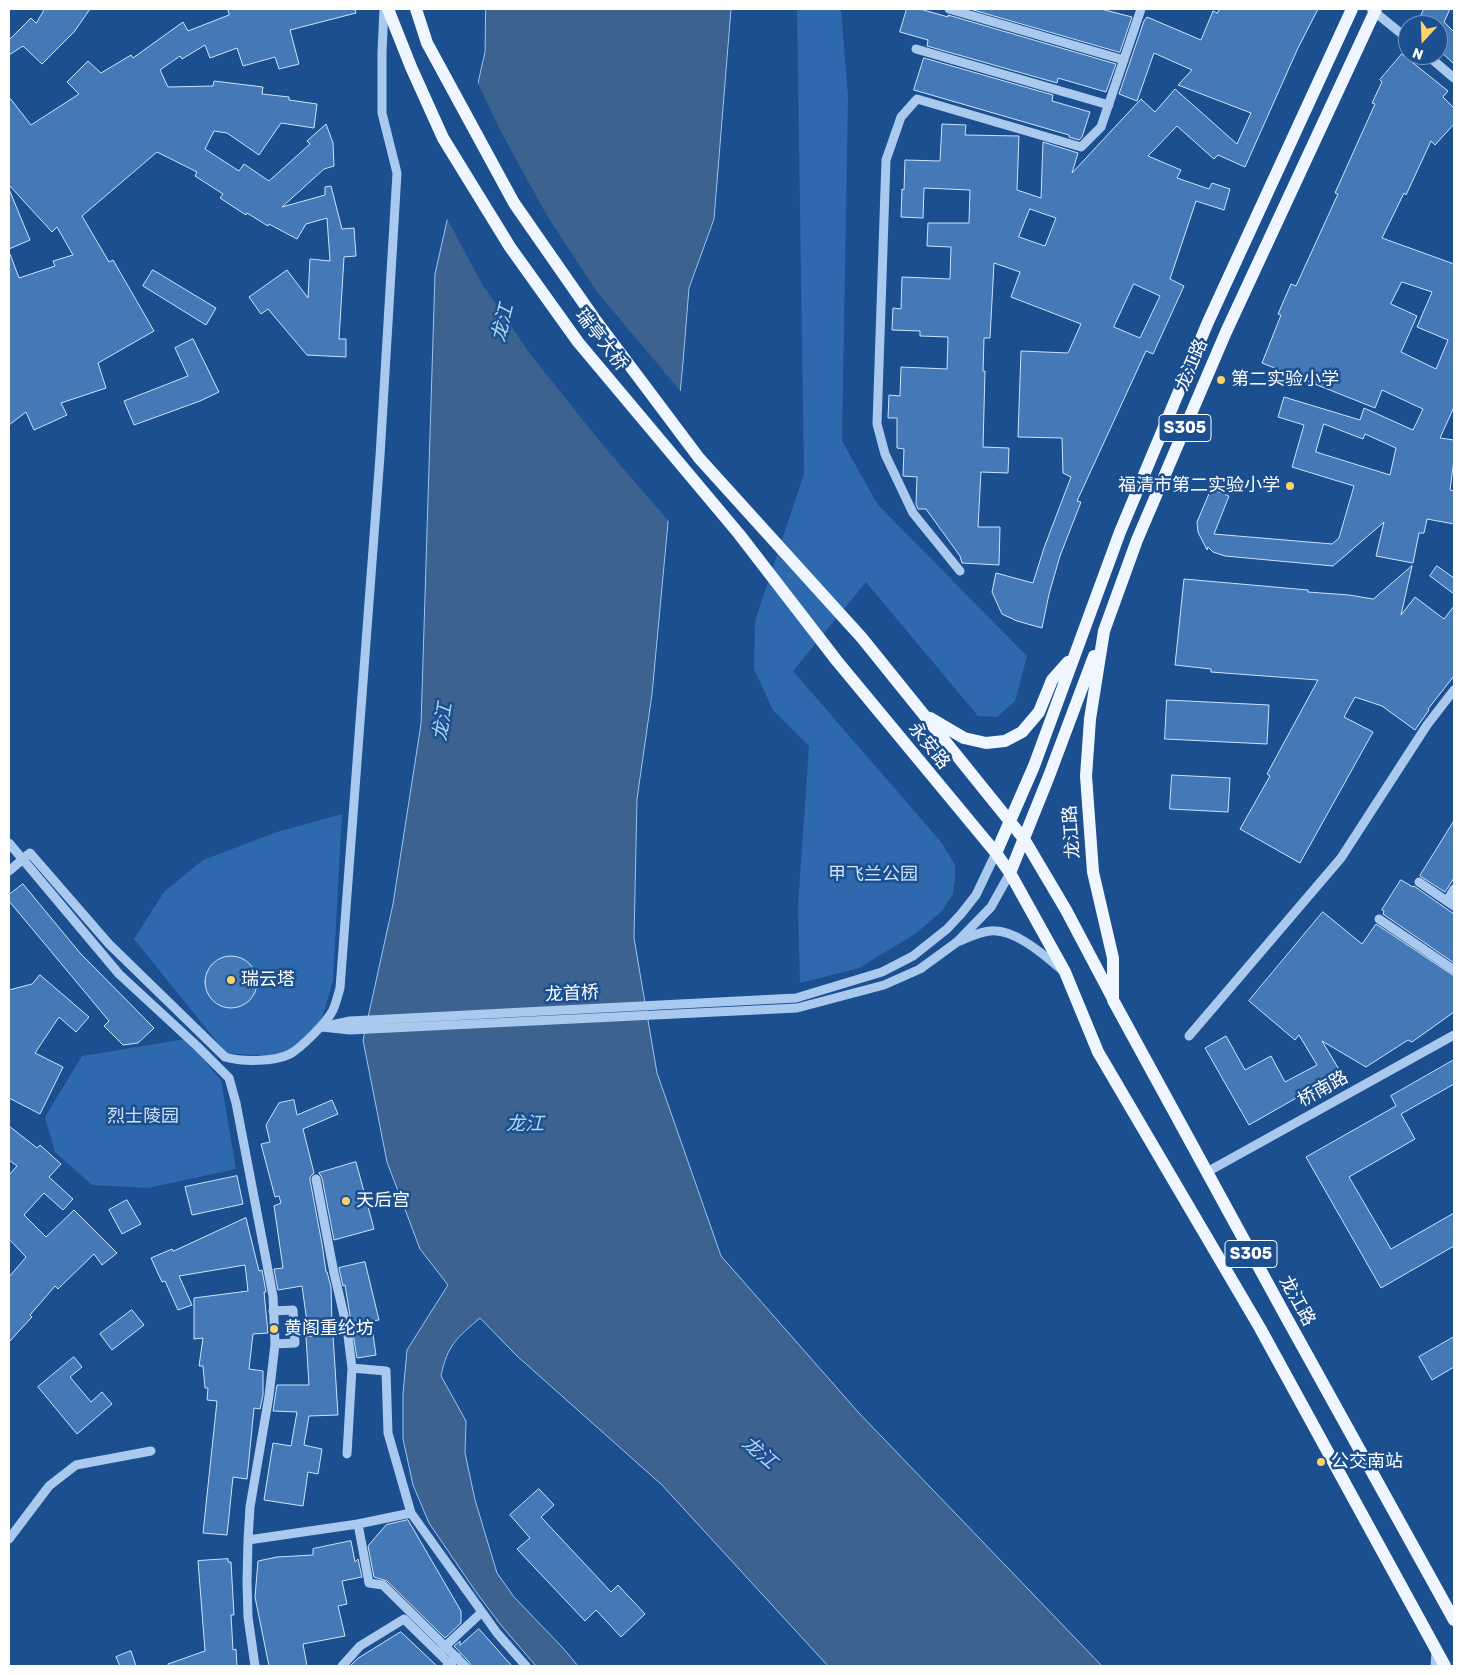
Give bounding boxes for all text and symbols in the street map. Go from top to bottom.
north arrow [1398,15,1448,65]
text: N [1410,44,1426,63]
water label: 龙江 [487,302,519,344]
street label: 瑞亭大桥 [570,305,632,375]
street label: 龙江路 [1172,336,1212,394]
place label: 第二实验小学 [1231,369,1339,391]
marker: 第二实验小学 [1215,374,1227,386]
road number: S305 [1159,414,1211,442]
place label: 福清市第二实验小学 [1118,475,1280,497]
marker: 福清市第二实验小学 [1284,480,1296,492]
water label: 龙江 [429,701,457,743]
street label: 永安路 [904,718,954,774]
street label: 龙江路 [1059,804,1085,860]
park label: 甲飞兰公园 [828,864,918,886]
place label: 瑞云塔 [241,969,295,991]
marker: 瑞云塔 [225,974,237,986]
street label: 龙首桥 [544,982,600,1006]
street label: 桥南路 [1294,1066,1352,1112]
park label: 烈士陵园 [107,1106,179,1128]
water label: 龙江 [506,1114,544,1136]
place label: 天后宫 [356,1190,410,1212]
marker: 天后宫 [340,1195,352,1207]
road number: S305 [1225,1240,1277,1268]
street label: 龙江路 [1274,1272,1320,1330]
place label: 黄阁重纶坊 [284,1318,374,1340]
marker: 黄阁重纶坊 [268,1323,280,1335]
water label: 龙江 [737,1432,781,1474]
place label: 公交南站 [1331,1451,1403,1473]
marker: 公交南站 [1315,1456,1327,1468]

